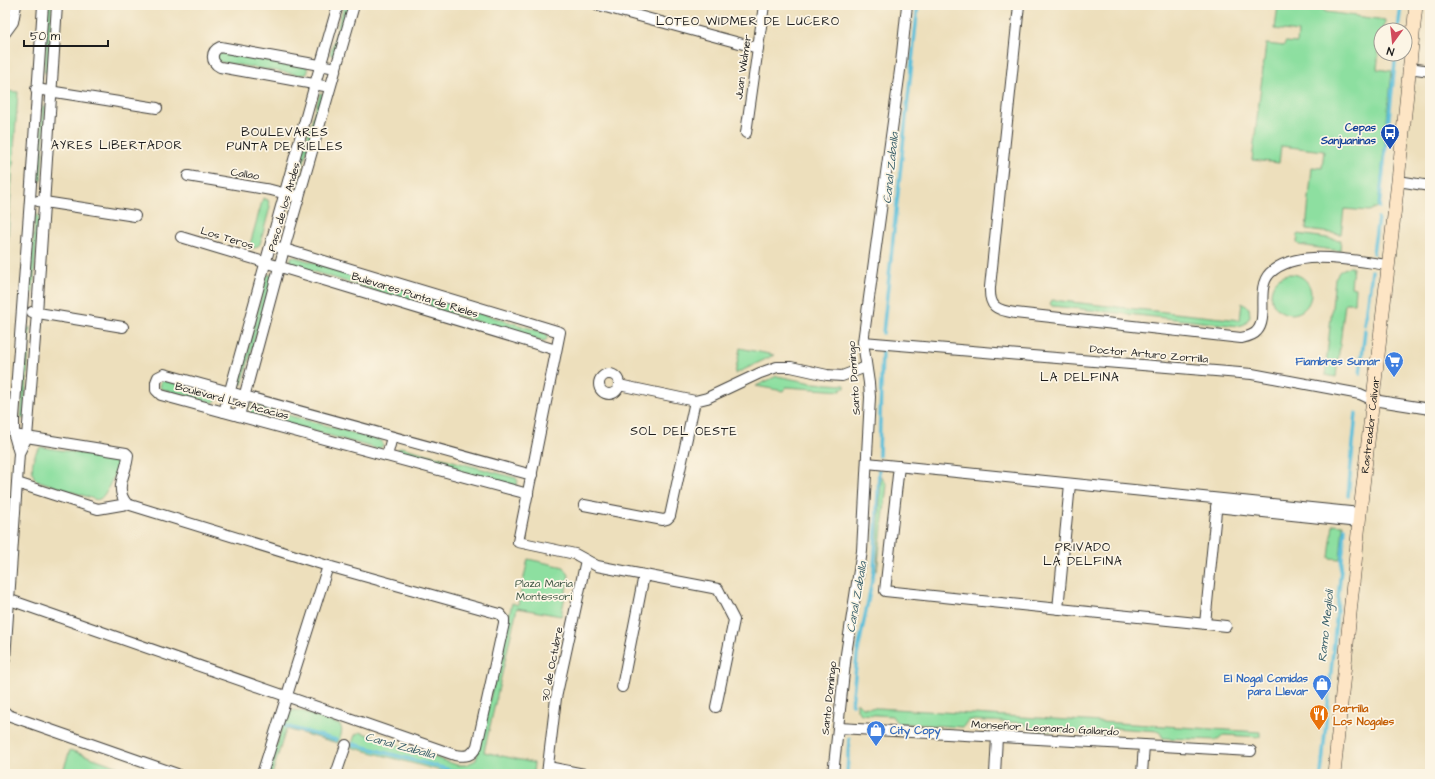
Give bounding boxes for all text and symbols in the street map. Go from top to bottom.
district label: LOTEO WIDMER DE LUCERO [656,13,840,30]
scale bar [24,22,108,48]
north arrow [1373,22,1413,62]
text: 50 m [30,28,61,45]
street label: Juan Widmer [731,34,755,100]
text: N [1385,43,1396,59]
place label: Cepas Sanjuaninas [1320,120,1376,149]
bus stop icon: Cepas Sanjuaninas [1379,122,1401,150]
district label: BOULEVARES PUNTA DE RIELES [226,124,344,155]
water label: Canal Zaballa [879,131,903,205]
district label: AYRES LIBERTADOR [51,137,183,154]
street label: Paso de los Andes [264,160,304,253]
street label: Callao [230,164,261,184]
street label: Los Teros [199,223,256,253]
street label: Bulevares Punta de Rieles [350,269,481,322]
street label: Santo Domingo [844,340,865,415]
street label: Doctor Arturo Zorrilla [1089,341,1209,367]
supermarket icon: Fiambres Sumar [1383,350,1405,378]
place label: Fiambres Sumar [1296,354,1381,369]
district label: LA DELFINA [1040,369,1120,386]
street label: Rastreador Calivar [1357,376,1383,474]
street label: Boulevard Las Acacias [173,379,291,424]
district label: SOL DEL OESTE [630,423,738,440]
district label: PRIVADO LA DELFINA [1043,539,1123,570]
water label: Canal Zaballa [842,559,872,634]
park label: Plaza Maria Montessori [515,576,573,604]
water label: Ramo Meglioli [1314,587,1339,663]
street label: 30 de Octubre [537,625,567,702]
street label: Santo Domingo [818,660,841,736]
place label: El Nogal Comidas para Llevar [1224,671,1309,700]
shop icon: El Nogal Comidas para Llevar [1311,673,1333,701]
place label: Parrilla Los Nogales [1333,701,1395,731]
restaurant icon: Parrilla Los Nogales [1308,703,1330,731]
street label: Monseñor Leonardo Gallardo [971,717,1120,739]
shop icon: City Copy [865,719,887,747]
place label: City Copy [890,723,941,740]
water label: Canal Zaballa [363,729,438,764]

